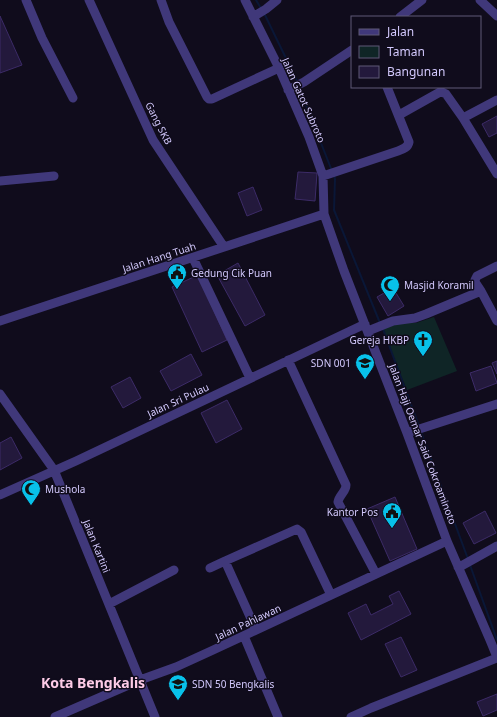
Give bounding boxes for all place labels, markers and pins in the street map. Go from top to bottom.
public building icon: Gedung Cik Puan [166,262,188,290]
place label: Gedung Cik Puan [191,266,272,280]
mosque icon: Masjid Koramil [379,274,401,302]
place label: Masjid Koramil [404,278,474,292]
church icon: Gereja HKBP [412,329,434,357]
place label: Gereja HKBP [350,333,409,347]
school or university icon: SDN 001 [354,352,376,380]
place label: SDN 001 [311,356,351,370]
mosque icon: Mushola [20,478,42,506]
place label: Mushola [45,482,85,496]
public building icon: Kantor Pos [381,501,403,529]
place label: Kantor Pos [327,505,378,519]
school or university icon: SDN 50 Bengkalis [167,673,189,701]
place label: SDN 50 Bengkalis [192,677,275,691]

